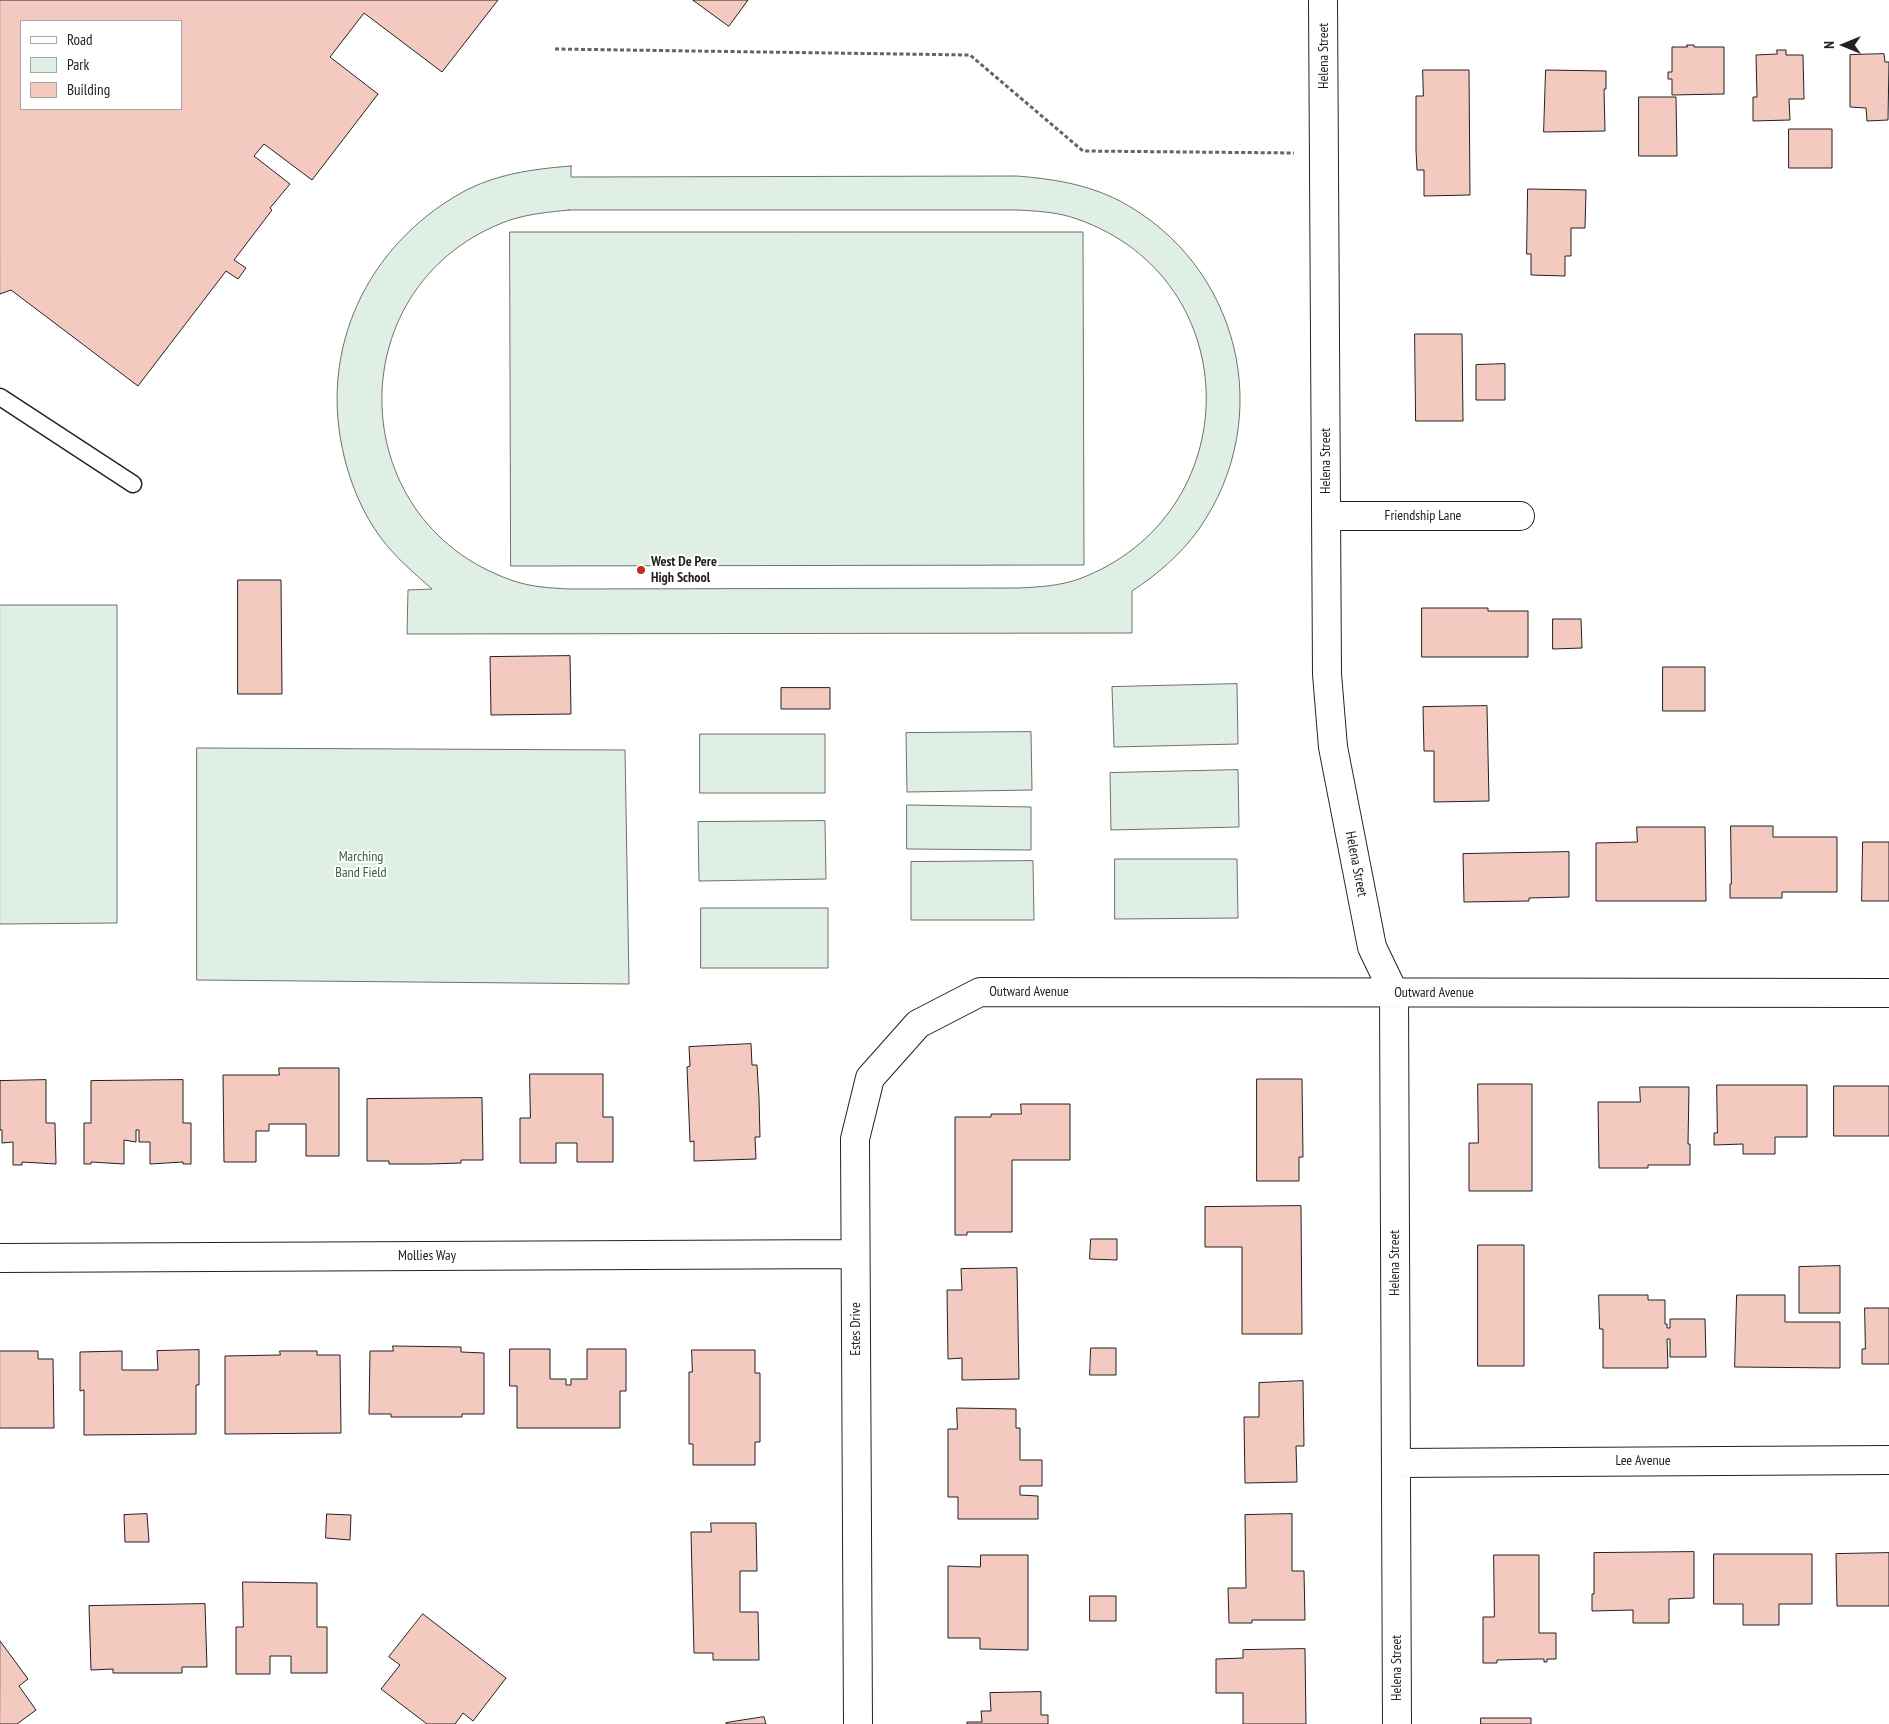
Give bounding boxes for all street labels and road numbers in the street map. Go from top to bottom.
street label: Helena Street [1316,23,1332,89]
street label: Helena Street [1318,428,1334,494]
street label: Friendship Lane [1385,508,1461,524]
street label: Helena Street [1341,830,1371,898]
street label: Outward Avenue [989,984,1069,1000]
street label: Outward Avenue [1394,985,1474,1001]
street label: Helena Street [1387,1230,1403,1296]
street label: Mollies Way [398,1248,456,1264]
street label: Estes Drive [848,1302,864,1356]
street label: Lee Avenue [1615,1453,1671,1469]
street label: Helena Street [1389,1635,1405,1701]

